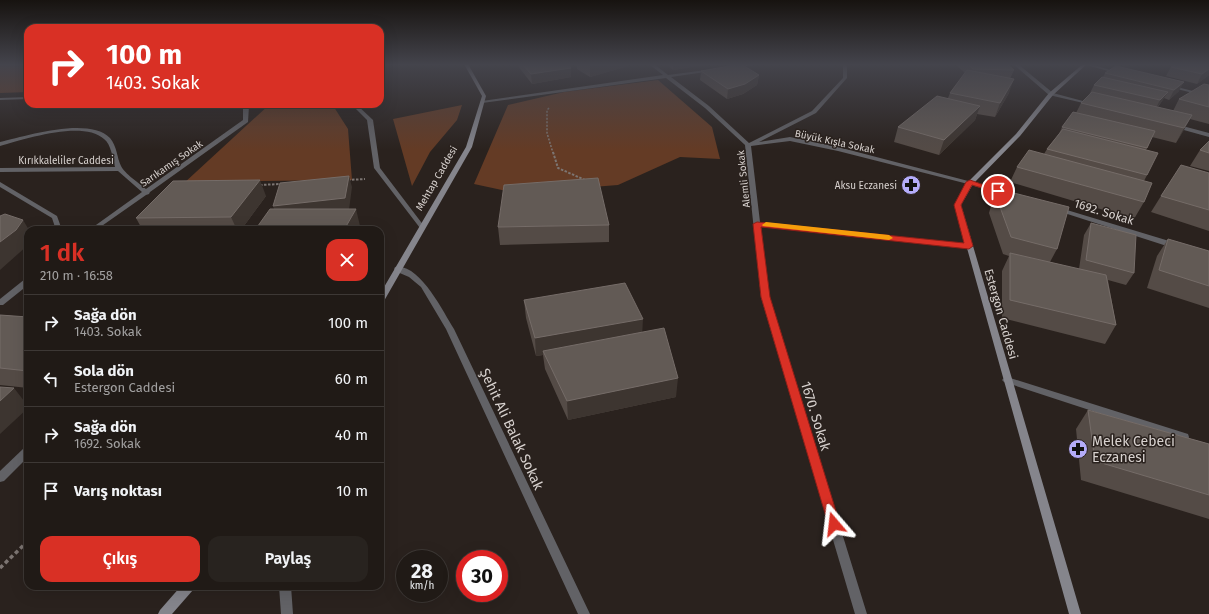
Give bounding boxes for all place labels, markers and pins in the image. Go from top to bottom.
pharmacy icon: Aksu Eczanesi [900,174,922,196]
pin [981,174,1015,208]
place label: Aksu Eczanesi [835,179,897,192]
place label: Melek Cebeci Eczanesi [1092,433,1175,466]
pharmacy icon: Melek Cebeci Eczanesi [1067,438,1089,460]

